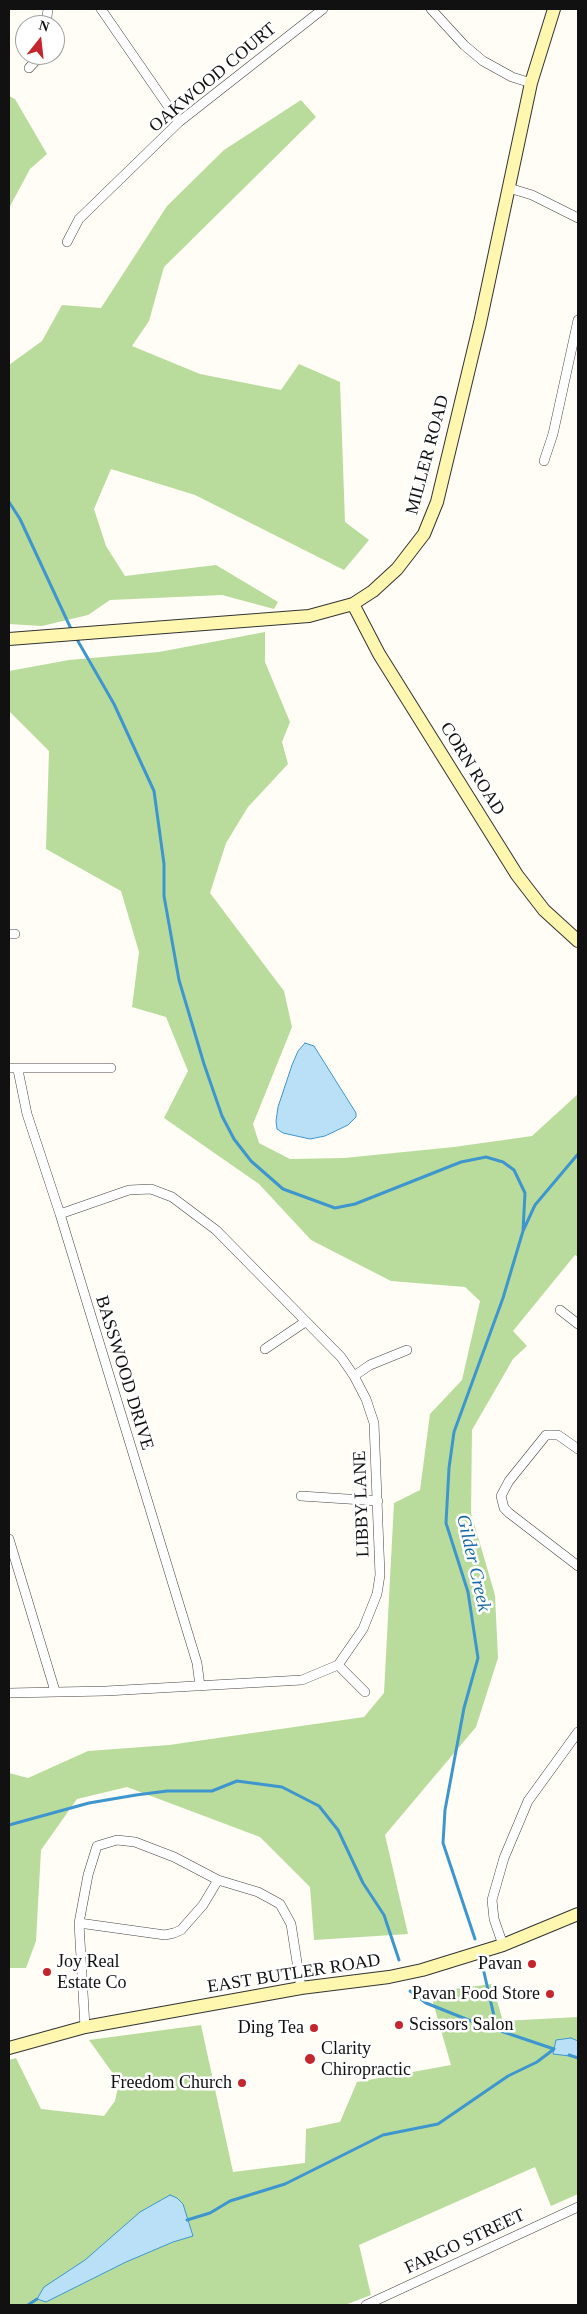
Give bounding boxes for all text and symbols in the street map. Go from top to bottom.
north arrow [15,15,65,65]
text: N [37,17,51,35]
street label: OAKWOOD COURT [145,18,281,138]
street label: MILLER ROAD [402,393,454,517]
street label: CORN ROAD [435,719,509,819]
street label: BASSWOOD DRIVE [90,1293,158,1453]
street label: LIBBY LANE [349,1450,375,1558]
water label: Gilder Creek [451,1512,495,1614]
street label: EAST BUTLER ROAD [206,1950,382,1998]
place label: Joy Real Estate Co [57,1951,126,1994]
place label: Pavan [478,1953,522,1975]
marker: Pavan [526,1958,538,1970]
marker: Joy Real Estate Co [41,1966,53,1978]
place label: Pavan Food Store [412,1983,540,2005]
marker: Pavan Food Store [544,1988,556,2000]
place label: Scissors Salon [409,2014,514,2036]
place label: Ding Tea [238,2017,304,2039]
marker: Scissors Salon [393,2019,405,2031]
marker: Ding Tea [308,2022,320,2034]
place label: Clarity Chiropractic [321,2038,411,2080]
marker: Clarity Chiropractic [303,2052,317,2066]
place label: Freedom Church [111,2072,232,2094]
marker: Freedom Church [236,2077,248,2089]
street label: FARGO STREET [401,2205,529,2279]

